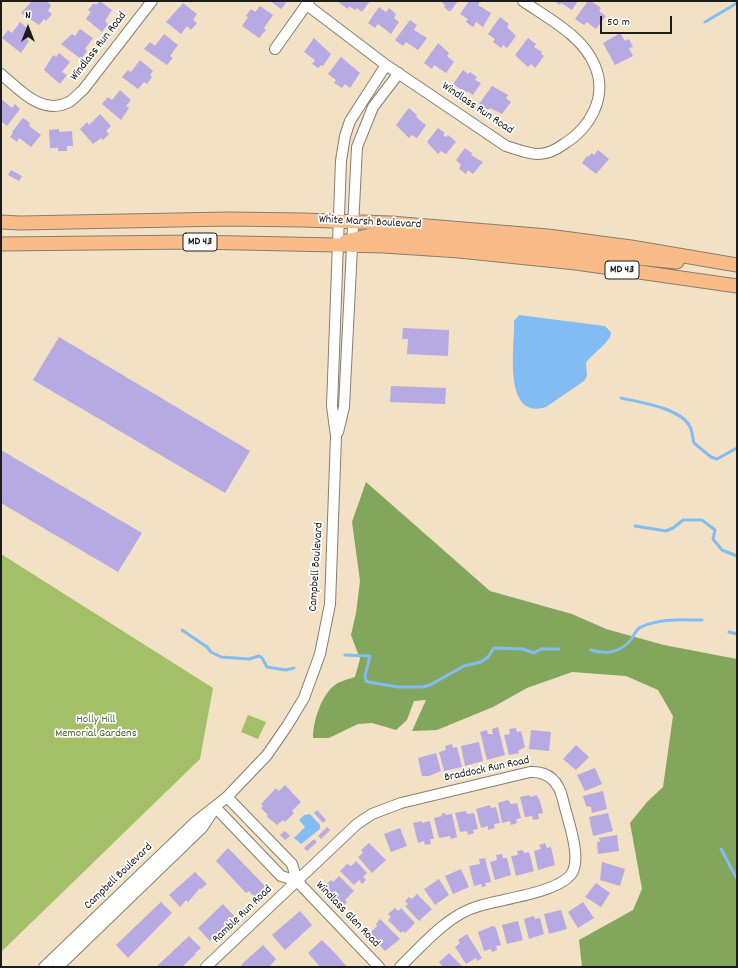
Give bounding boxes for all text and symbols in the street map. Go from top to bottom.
north arrow [8,8,48,48]
text: N [25,8,31,24]
scale bar [602,8,674,34]
street label: Windlass Run Road [68,10,130,84]
text: 50 m [607,14,630,31]
street label: Windlass Run Road [438,80,516,138]
street label: White Marsh Boulevard [318,213,422,233]
road number: MD 43 [183,233,217,251]
road number: MD 43 [605,261,639,279]
street label: Campbell Boulevard [307,522,327,612]
park label: Holly Hill Memorial Gardens [55,713,137,741]
street label: Braddock Run Road [443,754,531,786]
street label: Campbell Boulevard [82,841,156,913]
street label: Windlass Glen Road [312,879,382,951]
street label: Ramble Run Road [210,883,276,947]

